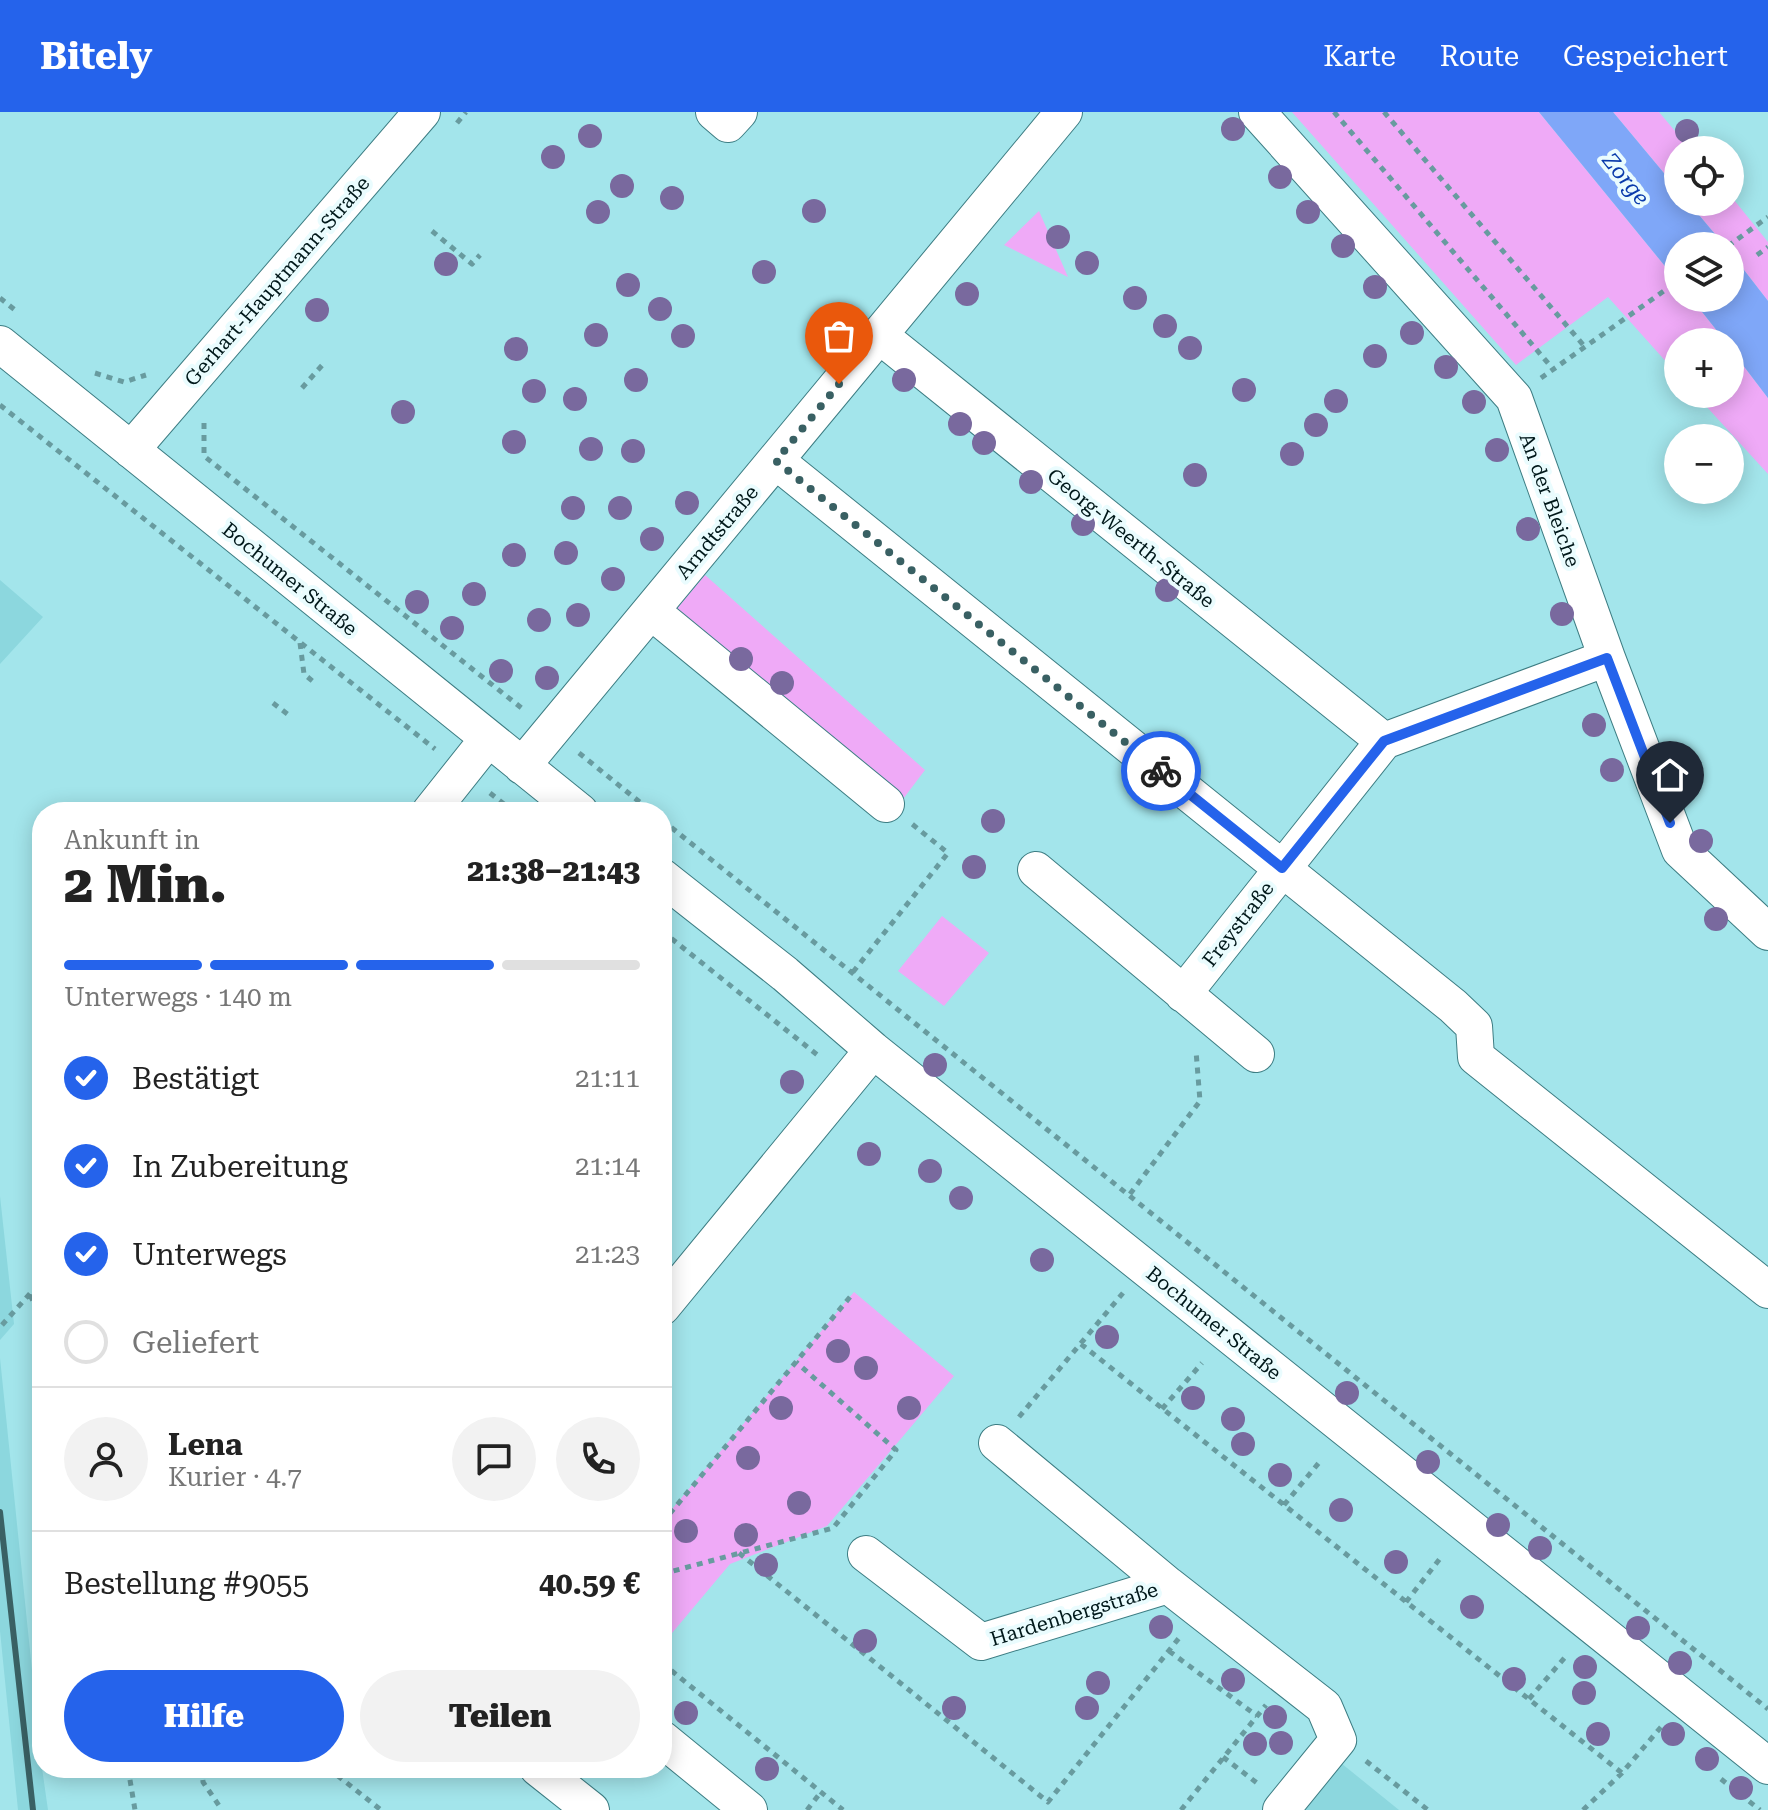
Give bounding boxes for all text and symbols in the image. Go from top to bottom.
text: Bitely [40,34,152,78]
text: Karte [1323,40,1396,73]
text: Route [1440,40,1519,73]
text: Gespeichert [1563,40,1728,73]
map controls [1664,136,1744,504]
button: locate [1664,136,1744,216]
water label: Zorge [1597,147,1654,210]
street label: Gerhart-Hauptmann-Straße [179,171,375,391]
button: layers [1664,232,1744,312]
pin [805,302,873,384]
icon: bag [817,314,861,358]
button: + [1664,328,1744,408]
button: − [1664,424,1744,504]
street label: An der Bleiche [1515,430,1585,570]
street label: Georg-Weerth-Straße [1043,463,1219,613]
street label: Arndtstraße [671,480,763,584]
street label: Bochumer Straße [218,517,362,641]
courier [1121,731,1201,811]
pin [1636,741,1704,823]
icon: bike [1139,749,1183,793]
icon: home [1648,753,1692,797]
text: Ankunft in [64,825,200,855]
text: 21:38–21:43 [467,853,640,888]
text: 2 Min. [64,854,227,915]
street label: Freystraße [1197,877,1279,971]
text: Unterwegs · 140 m [64,982,292,1012]
icon: check [64,1056,108,1100]
text: Bestätigt [132,1061,259,1096]
text: 21:11 [575,1063,640,1093]
icon: check [64,1144,108,1188]
text: In Zubereitung [132,1149,348,1184]
text: 21:14 [575,1151,640,1181]
icon: check [64,1232,108,1276]
text: Unterwegs [132,1237,287,1272]
text: 21:23 [575,1239,640,1269]
street label: Bochumer Straße [1142,1261,1286,1385]
text: Geliefert [132,1325,259,1360]
button: person [64,1417,148,1501]
button: chat [452,1417,536,1501]
button: phone [556,1417,640,1501]
text: Lena [168,1427,243,1462]
text: Kurier · 4.7 [168,1462,302,1492]
text: Bestellung #9055 [64,1566,309,1601]
text: 40.59 € [539,1566,640,1601]
street label: Hardenbergstraße [987,1577,1161,1651]
button: Hilfe [64,1670,344,1762]
button: Teilen [360,1670,640,1762]

